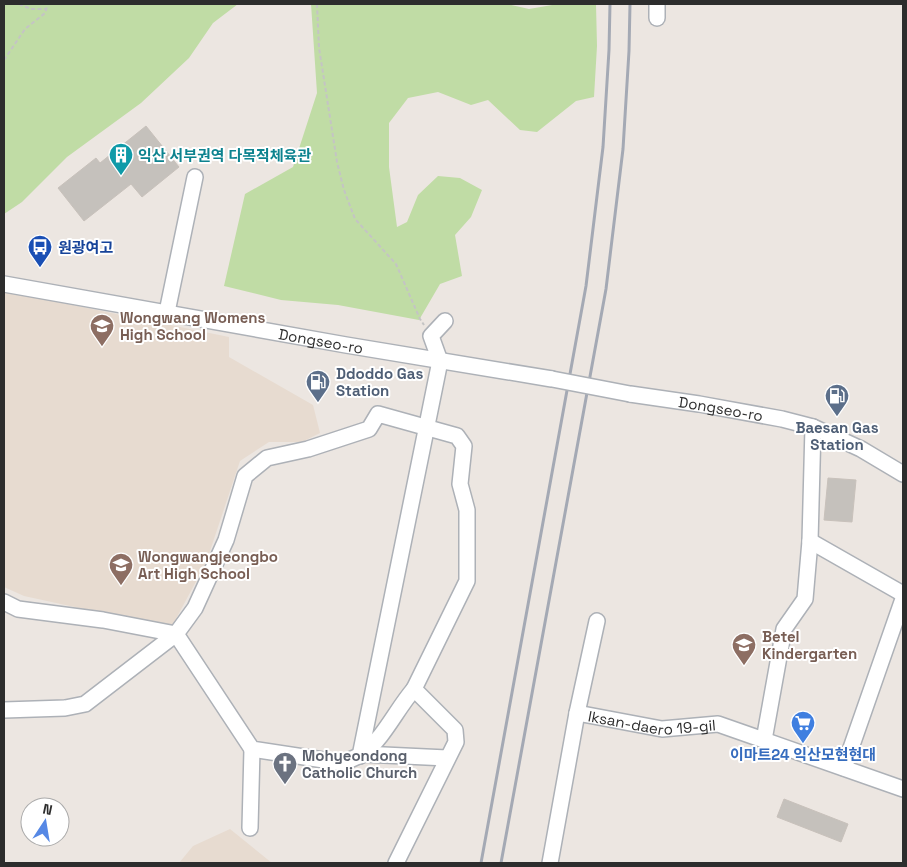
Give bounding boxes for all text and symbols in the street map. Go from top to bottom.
building icon: 익산 서부권역 다목적체육관 [108,142,134,176]
place label: 익산 서부권역 다목적체육관 [138,146,311,165]
bus stop icon: 원광여고 [27,234,53,268]
place label: 원광여고 [58,238,113,257]
place label: Wongwang Womens High School [120,308,266,344]
school or university icon: Wongwang Womens High School [89,313,115,347]
street label: Dongseo-ro [277,324,365,357]
place label: Ddoddo Gas Station [336,364,423,400]
fuel station icon: Ddoddo Gas Station [305,369,331,403]
fuel station icon: Baesan Gas Station [824,383,850,417]
street label: Dongseo-ro [677,392,765,425]
place label: Baesan Gas Station [795,418,879,454]
place label: Wongwangjeongbo Art High School [138,547,278,583]
school or university icon: Wongwangjeongbo Art High School [108,552,134,586]
place label: Betel Kindergarten [762,627,857,663]
school or university icon: Betel Kindergarten [731,632,757,666]
street label: Iksan-daero 19-gil [587,706,717,739]
supermarket icon: 이마트24 익산모현현대 [790,710,816,744]
place label: 이마트24 익산모현현대 [730,745,876,764]
place label: Mohyeondong Catholic Church [302,746,417,782]
church icon: Mohyeondong Catholic Church [272,751,298,785]
north arrow [20,797,70,847]
text: N [41,800,54,819]

